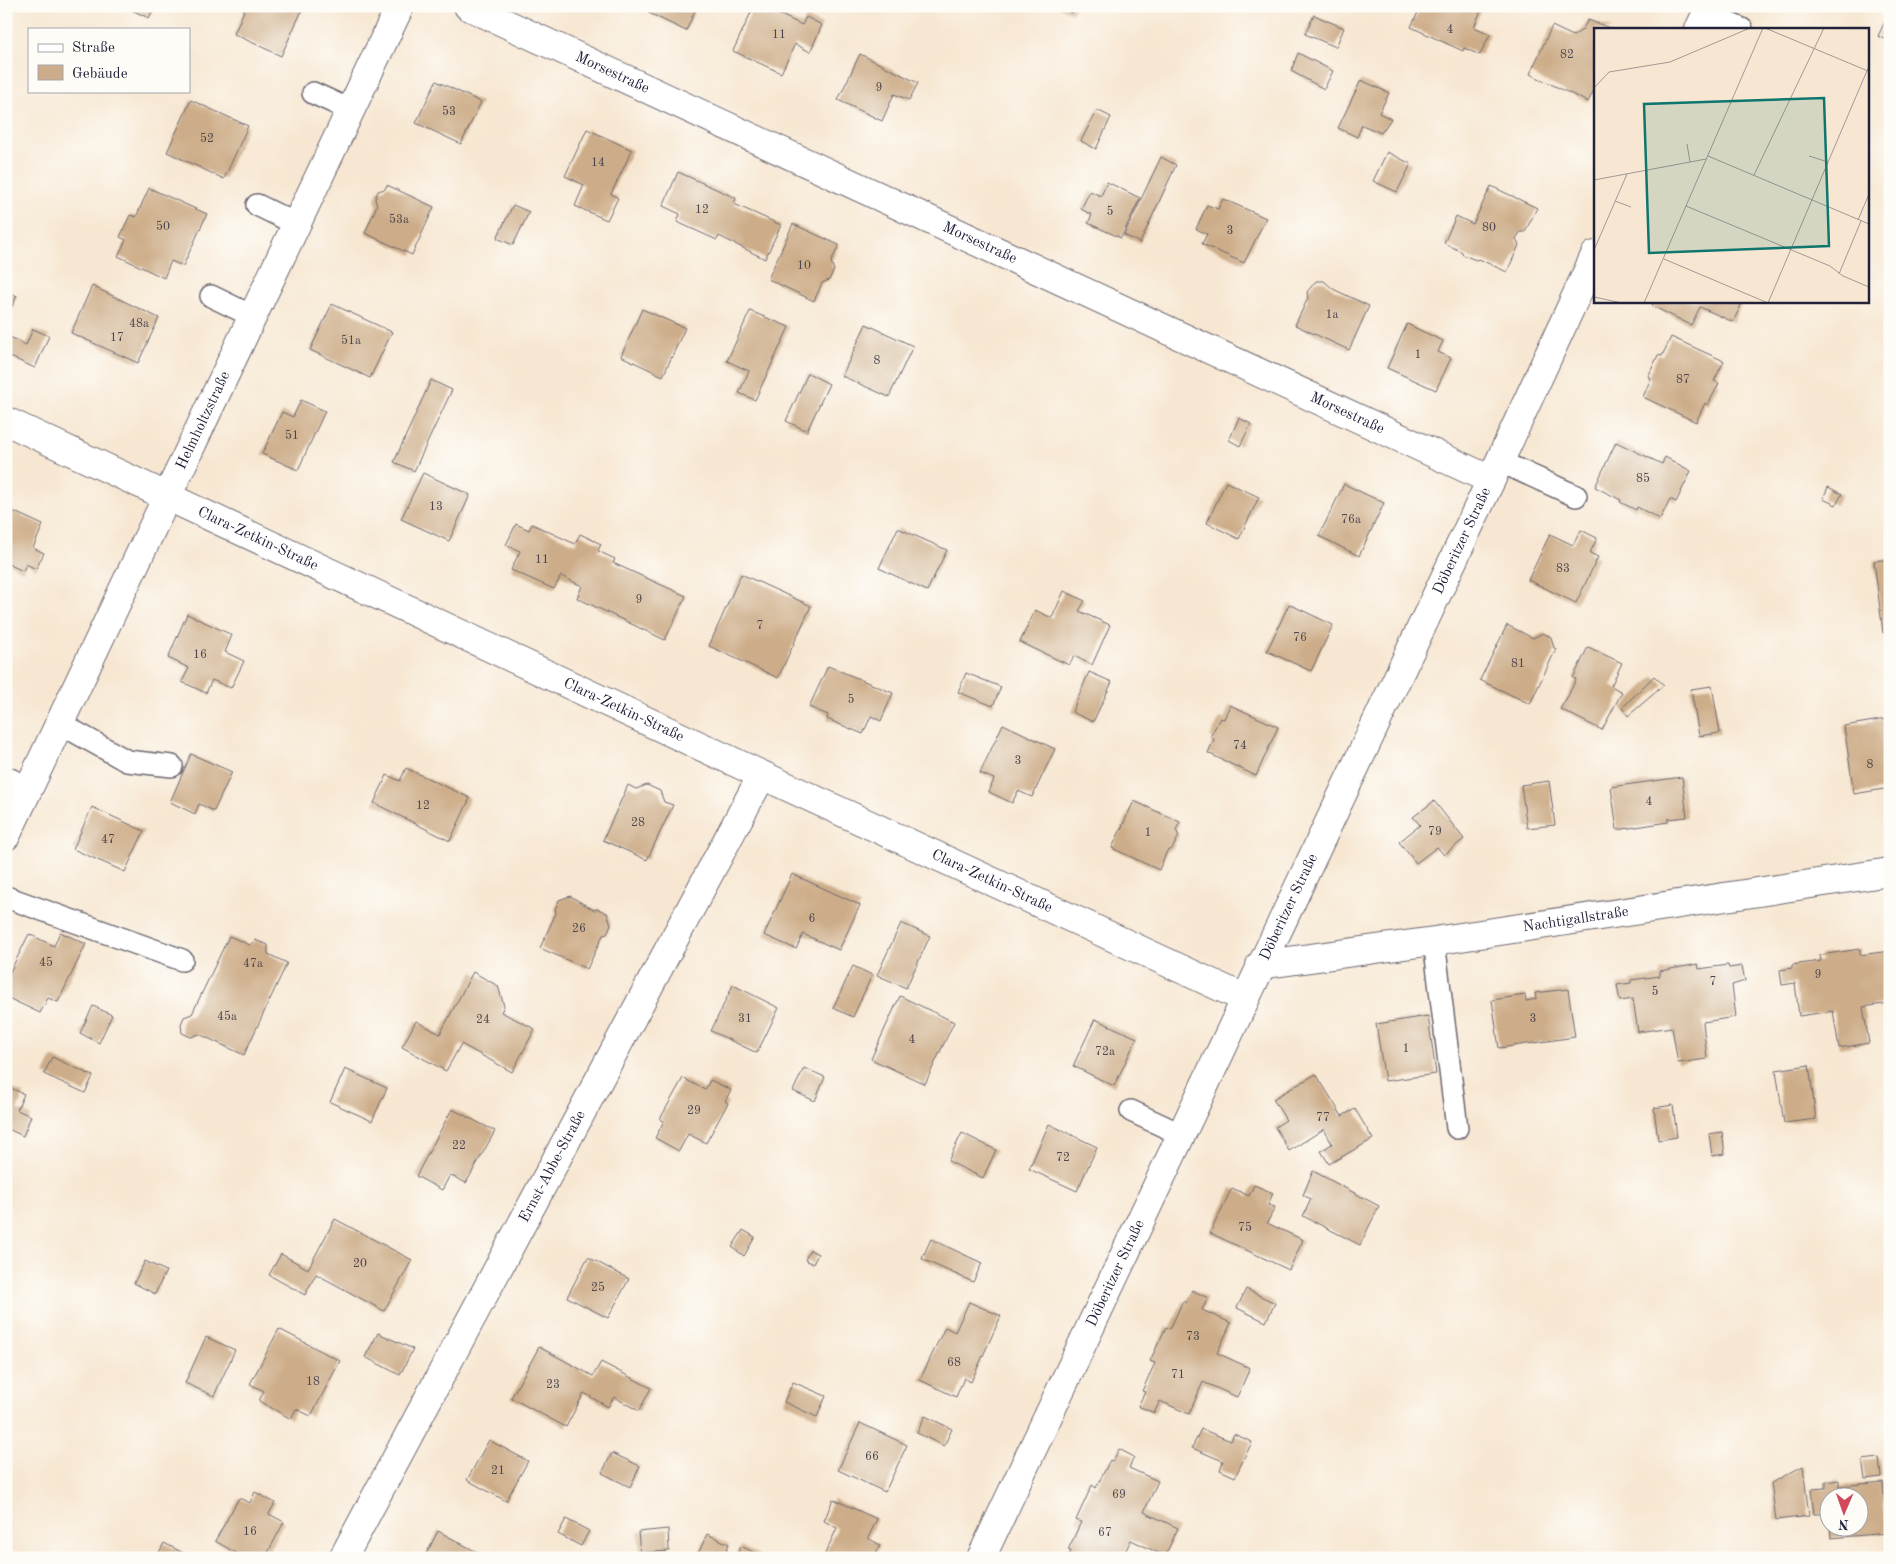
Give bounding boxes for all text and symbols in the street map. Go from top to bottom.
house number: 4 [1447,24,1454,36]
legend [28,28,190,92]
inset map [1594,28,1868,302]
house number: 11 [772,29,786,41]
text: Straße [72,41,115,56]
street label: Morsestraße [573,49,652,96]
house number: 82 [1560,49,1574,61]
text: Gebäude [72,67,128,82]
house number: 9 [876,82,882,94]
house number: 53 [442,105,456,118]
house number: 52 [200,132,214,145]
house number: 14 [591,157,605,169]
house number: 12 [695,204,709,216]
house number: 5 [1107,205,1114,218]
house number: 53a [389,213,409,226]
house number: 50 [156,220,170,233]
street label: Morsestraße [940,220,1019,267]
house number: 80 [1482,222,1496,234]
house number: 3 [1227,225,1233,237]
house number: 10 [797,260,811,272]
house number: 1a [1326,309,1339,321]
house number: 48a [129,318,149,330]
house number: 17 [110,332,124,344]
house number: 51a [341,334,361,347]
house number: 1 [1415,349,1421,361]
house number: 8 [874,355,881,367]
street label: Helmholtzstraße [174,369,233,472]
house number: 87 [1676,374,1690,386]
street label: Morsestraße [1308,390,1387,437]
house number: 51 [285,429,299,442]
house number: 85 [1636,472,1650,485]
street label: Döberitzer Straße [1431,485,1494,597]
house number: 13 [429,501,443,513]
street label: Clara-Zetkin-Straße [195,504,320,574]
house number: 76a [1341,514,1361,526]
house number: 11 [535,554,549,566]
house number: 83 [1556,563,1570,575]
house number: 9 [636,594,642,606]
house number: 7 [757,620,763,632]
house number: 76 [1293,632,1307,644]
house number: 16 [193,649,207,661]
house number: 81 [1511,658,1525,670]
street label: Clara-Zetkin-Straße [561,676,686,745]
house number: 5 [848,693,855,706]
house number: 74 [1233,740,1247,752]
house number: 3 [1015,755,1021,767]
house number: 8 [1867,759,1874,771]
house number: 4 [1646,796,1653,808]
house number: 12 [416,800,430,812]
house number: 28 [631,817,645,829]
house number: 79 [1428,826,1442,838]
house number: 1 [1145,827,1151,839]
house number: 47 [101,834,115,846]
street label: Clara-Zetkin-Straße [929,847,1055,916]
street label: Döberitzer Straße [1257,851,1321,963]
street label: Nachtigallstraße [1522,904,1630,935]
house number: 6 [809,913,816,925]
house number: 26 [572,923,586,935]
house number: 45 [39,956,53,969]
house number: 47a [243,958,263,970]
house number: 9 [1815,969,1821,981]
house number: 7 [1710,976,1716,988]
house number: 5 [1652,985,1659,998]
house number: 45a [217,1010,237,1023]
house number: 31 [738,1013,752,1025]
house number: 3 [1530,1013,1536,1025]
house number: 24 [476,1014,490,1026]
house number: 4 [909,1034,916,1046]
house number: 1 [1403,1043,1409,1055]
house number: 72a [1095,1046,1115,1058]
house number: 29 [687,1105,701,1117]
street label: Ernst-Abbe-Straße [517,1108,588,1225]
house number: 77 [1316,1112,1330,1124]
house number: 22 [452,1140,466,1152]
house number: 72 [1056,1152,1070,1164]
street label: Döberitzer Straße [1084,1218,1147,1329]
house number: 75 [1238,1221,1252,1234]
house number: 20 [353,1258,367,1270]
house number: 25 [591,1281,605,1294]
house number: 73 [1186,1331,1200,1343]
house number: 68 [947,1357,961,1369]
house number: 71 [1171,1369,1185,1381]
house number: 18 [306,1376,320,1388]
house number: 23 [546,1379,560,1391]
house number: 66 [865,1451,879,1463]
house number: 21 [491,1465,505,1477]
north arrow [1818,1486,1868,1536]
house number: 69 [1112,1489,1126,1501]
text: N [1838,1517,1849,1531]
house number: 16 [243,1526,257,1538]
house number: 67 [1098,1527,1112,1539]

